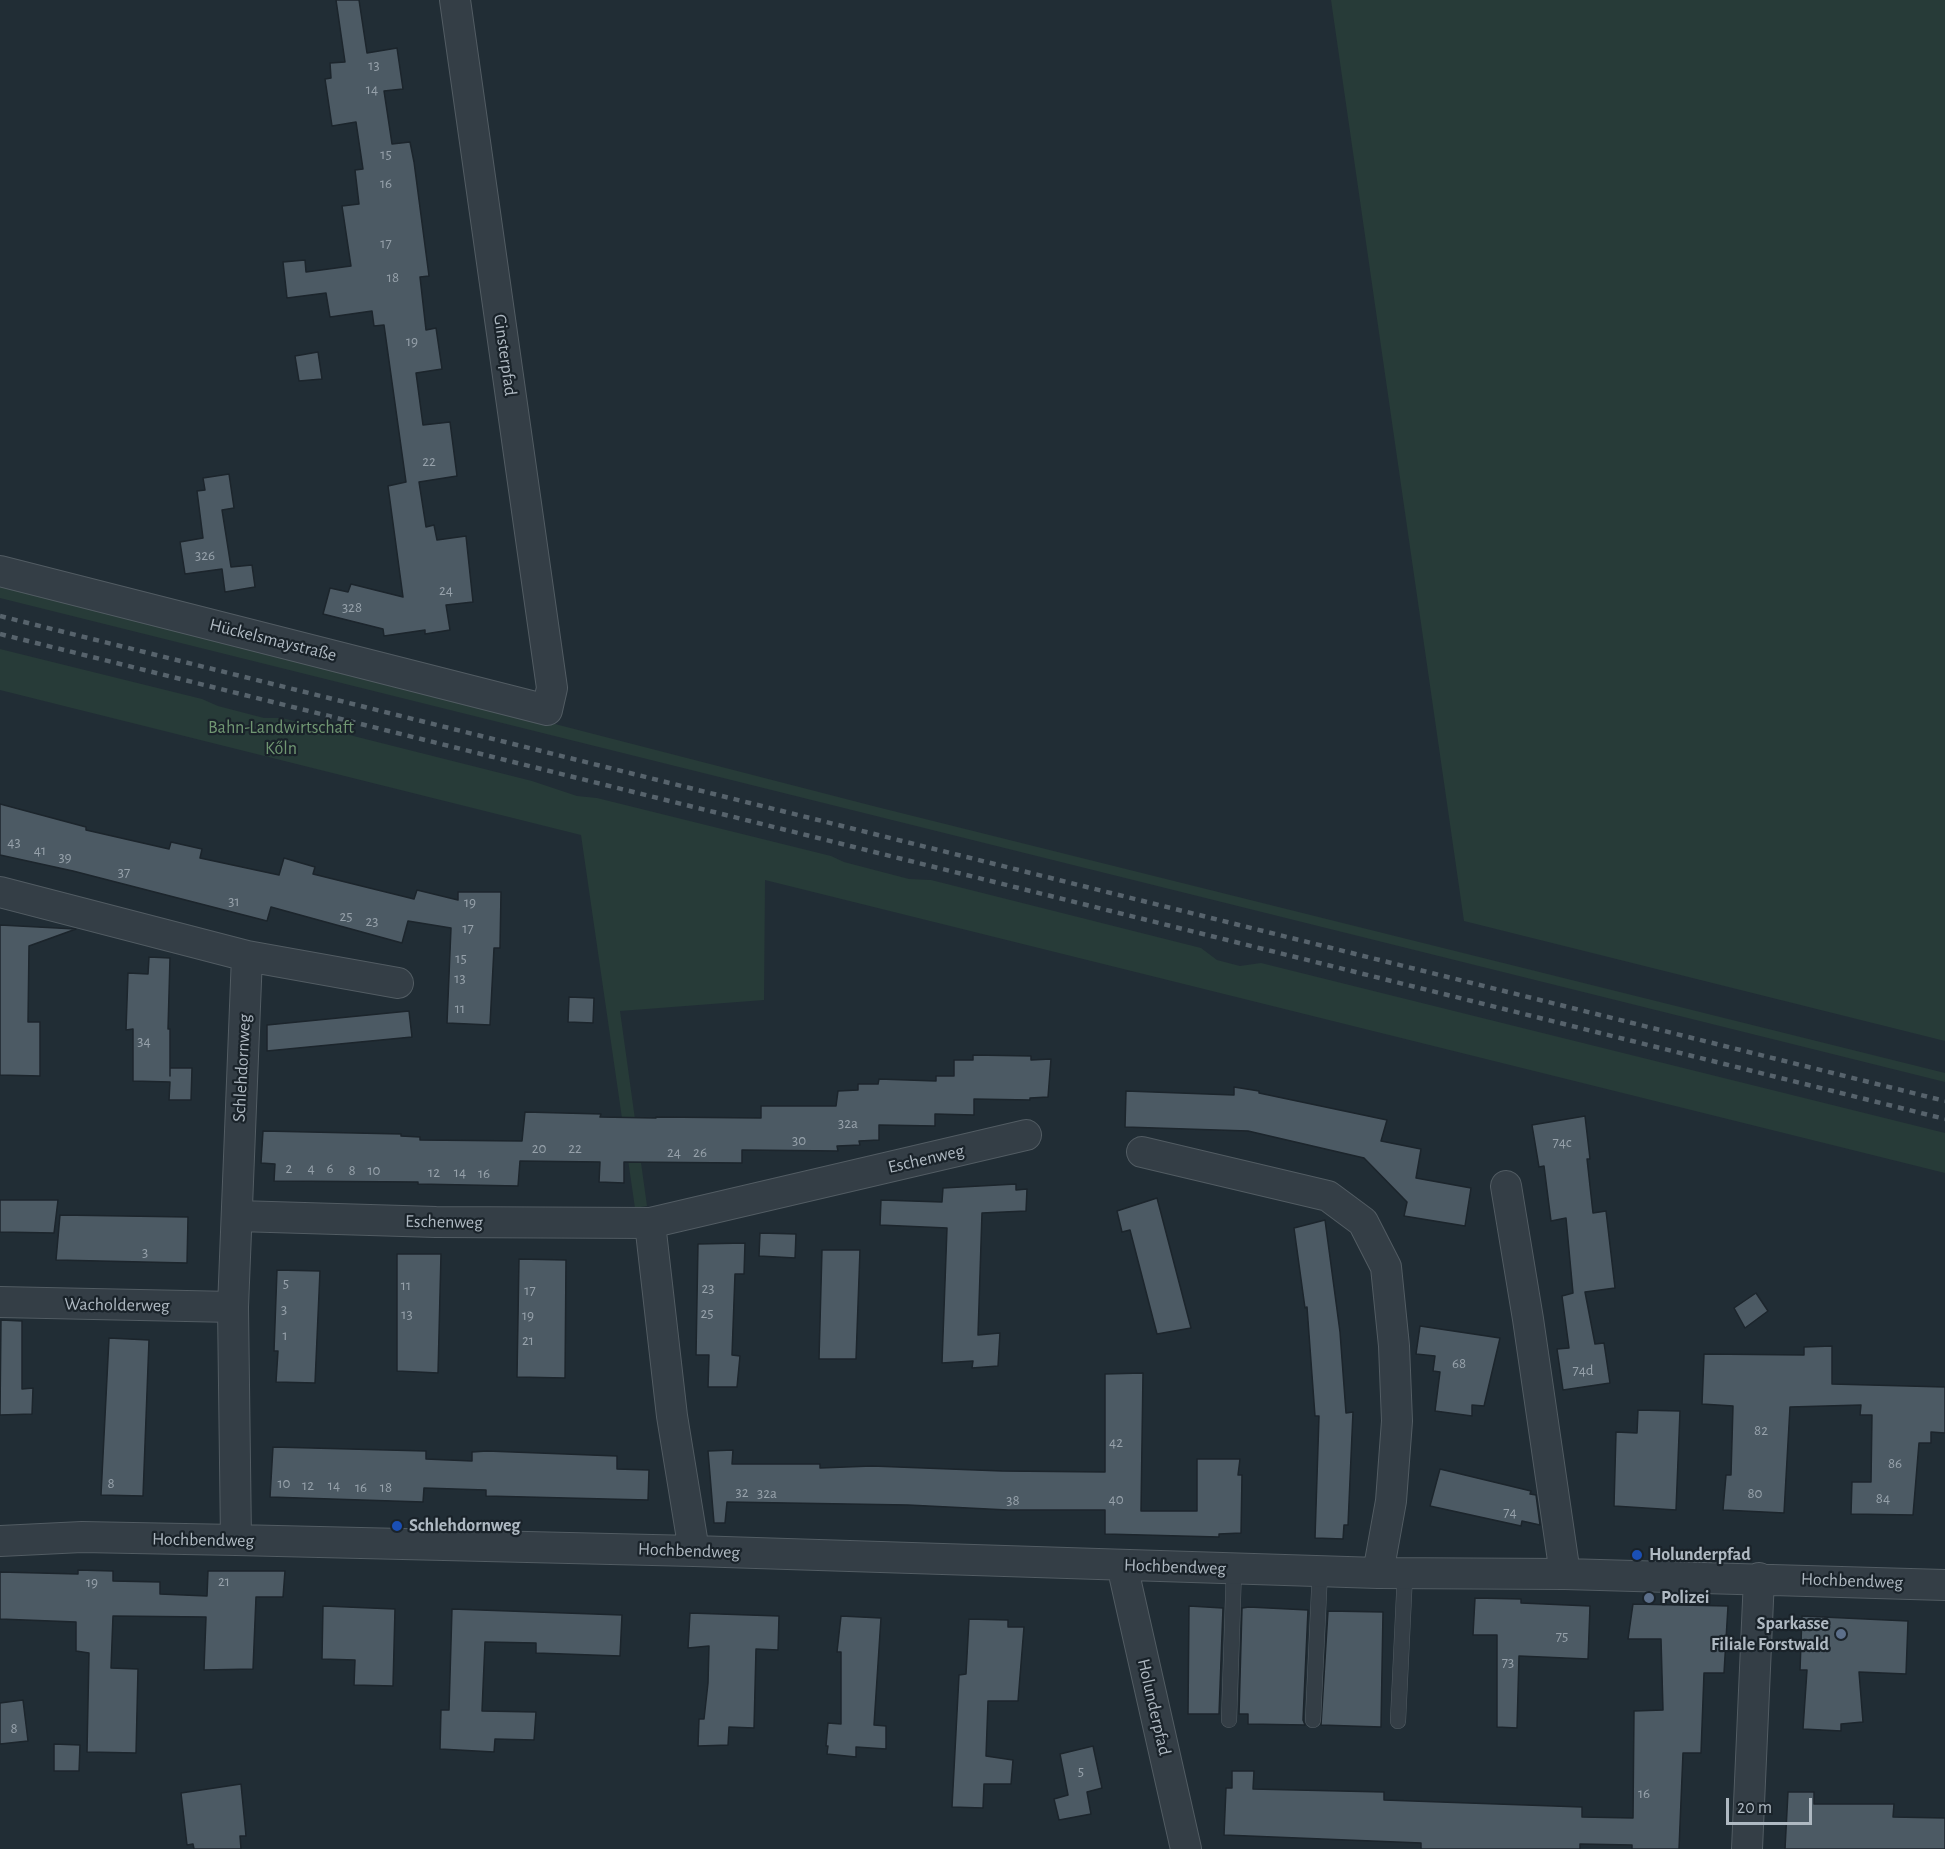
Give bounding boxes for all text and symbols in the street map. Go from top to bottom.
house number: 13 [368,56,380,74]
house number: 14 [366,80,378,98]
house number: 15 [380,145,392,163]
house number: 16 [380,174,392,192]
house number: 17 [380,234,392,252]
house number: 18 [387,268,399,286]
street label: Ginsterpfad [489,313,521,397]
house number: 19 [406,332,418,350]
house number: 22 [422,452,436,470]
house number: 326 [195,546,215,564]
house number: 24 [439,581,453,599]
house number: 328 [342,598,362,616]
street label: Hückelsmaystraße [207,614,339,666]
park label: Bahn-Landwirtschaft Kőln [208,717,354,760]
house number: 43 [7,833,21,851]
house number: 41 [34,841,46,859]
house number: 39 [58,848,72,866]
house number: 37 [118,863,130,881]
house number: 31 [228,892,240,910]
house number: 19 [464,893,476,911]
house number: 25 [339,907,353,925]
house number: 23 [365,912,379,930]
house number: 17 [462,919,474,937]
house number: 15 [455,949,467,967]
house number: 13 [454,969,466,987]
house number: 11 [455,999,465,1017]
street label: Schlehdornweg [228,1013,256,1123]
house number: 34 [137,1032,151,1050]
house number: 32a [838,1114,858,1132]
house number: 30 [792,1131,806,1149]
house number: 74c [1552,1133,1572,1151]
house number: 20 [532,1139,546,1157]
house number: 22 [568,1139,582,1157]
street label: Eschenweg [886,1140,966,1178]
house number: 24 [667,1143,681,1161]
house number: 26 [693,1143,707,1161]
house number: 2 [286,1159,292,1177]
house number: 4 [307,1159,315,1177]
house number: 6 [326,1159,334,1177]
house number: 8 [348,1161,356,1179]
house number: 10 [367,1161,381,1179]
house number: 12 [428,1163,440,1181]
house number: 14 [454,1163,466,1181]
house number: 16 [478,1164,490,1182]
street label: Eschenweg [405,1211,483,1233]
house number: 3 [142,1243,148,1261]
house number: 5 [283,1274,289,1292]
house number: 11 [401,1276,411,1294]
house number: 23 [701,1279,715,1297]
house number: 17 [524,1281,536,1299]
street label: Wacholderweg [64,1293,170,1317]
house number: 3 [281,1300,287,1318]
house number: 25 [700,1304,714,1322]
house number: 13 [401,1305,413,1323]
house number: 19 [522,1306,534,1324]
house number: 1 [282,1326,288,1344]
house number: 21 [522,1331,534,1349]
house number: 68 [1452,1354,1466,1372]
house number: 74d [1572,1361,1594,1379]
house number: 82 [1754,1421,1768,1439]
house number: 42 [1109,1433,1123,1451]
house number: 86 [1888,1454,1902,1472]
house number: 8 [107,1474,115,1492]
house number: 10 [277,1474,291,1492]
house number: 12 [302,1476,314,1494]
house number: 14 [328,1476,340,1494]
house number: 16 [355,1478,367,1496]
house number: 18 [380,1478,392,1496]
house number: 32 [735,1483,749,1501]
house number: 32a [757,1484,777,1502]
house number: 80 [1747,1484,1763,1502]
house number: 84 [1876,1489,1890,1507]
house number: 40 [1108,1490,1124,1508]
house number: 38 [1006,1491,1020,1509]
house number: 74 [1503,1503,1517,1521]
place label: Schlehdornweg [409,1515,520,1537]
marker: Schlehdornweg [390,1519,404,1533]
street label: Hochbendweg [152,1528,254,1552]
street label: Hochbendweg [638,1538,740,1564]
place label: Holunderpfad [1649,1544,1751,1566]
marker: Holunderpfad [1630,1548,1644,1562]
street label: Hochbendweg [1124,1554,1226,1580]
street label: Hochbendweg [1801,1568,1903,1594]
house number: 21 [218,1572,230,1590]
house number: 19 [86,1573,98,1591]
place label: Polizei [1661,1587,1709,1609]
marker: Polizei [1642,1591,1656,1605]
place label: Sparkasse Filiale Forstwald [1711,1613,1829,1656]
house number: 75 [1556,1627,1568,1645]
marker: Sparkasse Filiale Forstwald [1834,1627,1848,1641]
house number: 73 [1502,1653,1514,1671]
street label: Holunderpfad [1132,1657,1176,1757]
house number: 8 [10,1719,18,1737]
house number: 5 [1078,1762,1084,1780]
house number: 16 [1638,1784,1650,1802]
scale bar [1729,1786,1814,1824]
text: 20 m [1737,1799,1772,1817]

